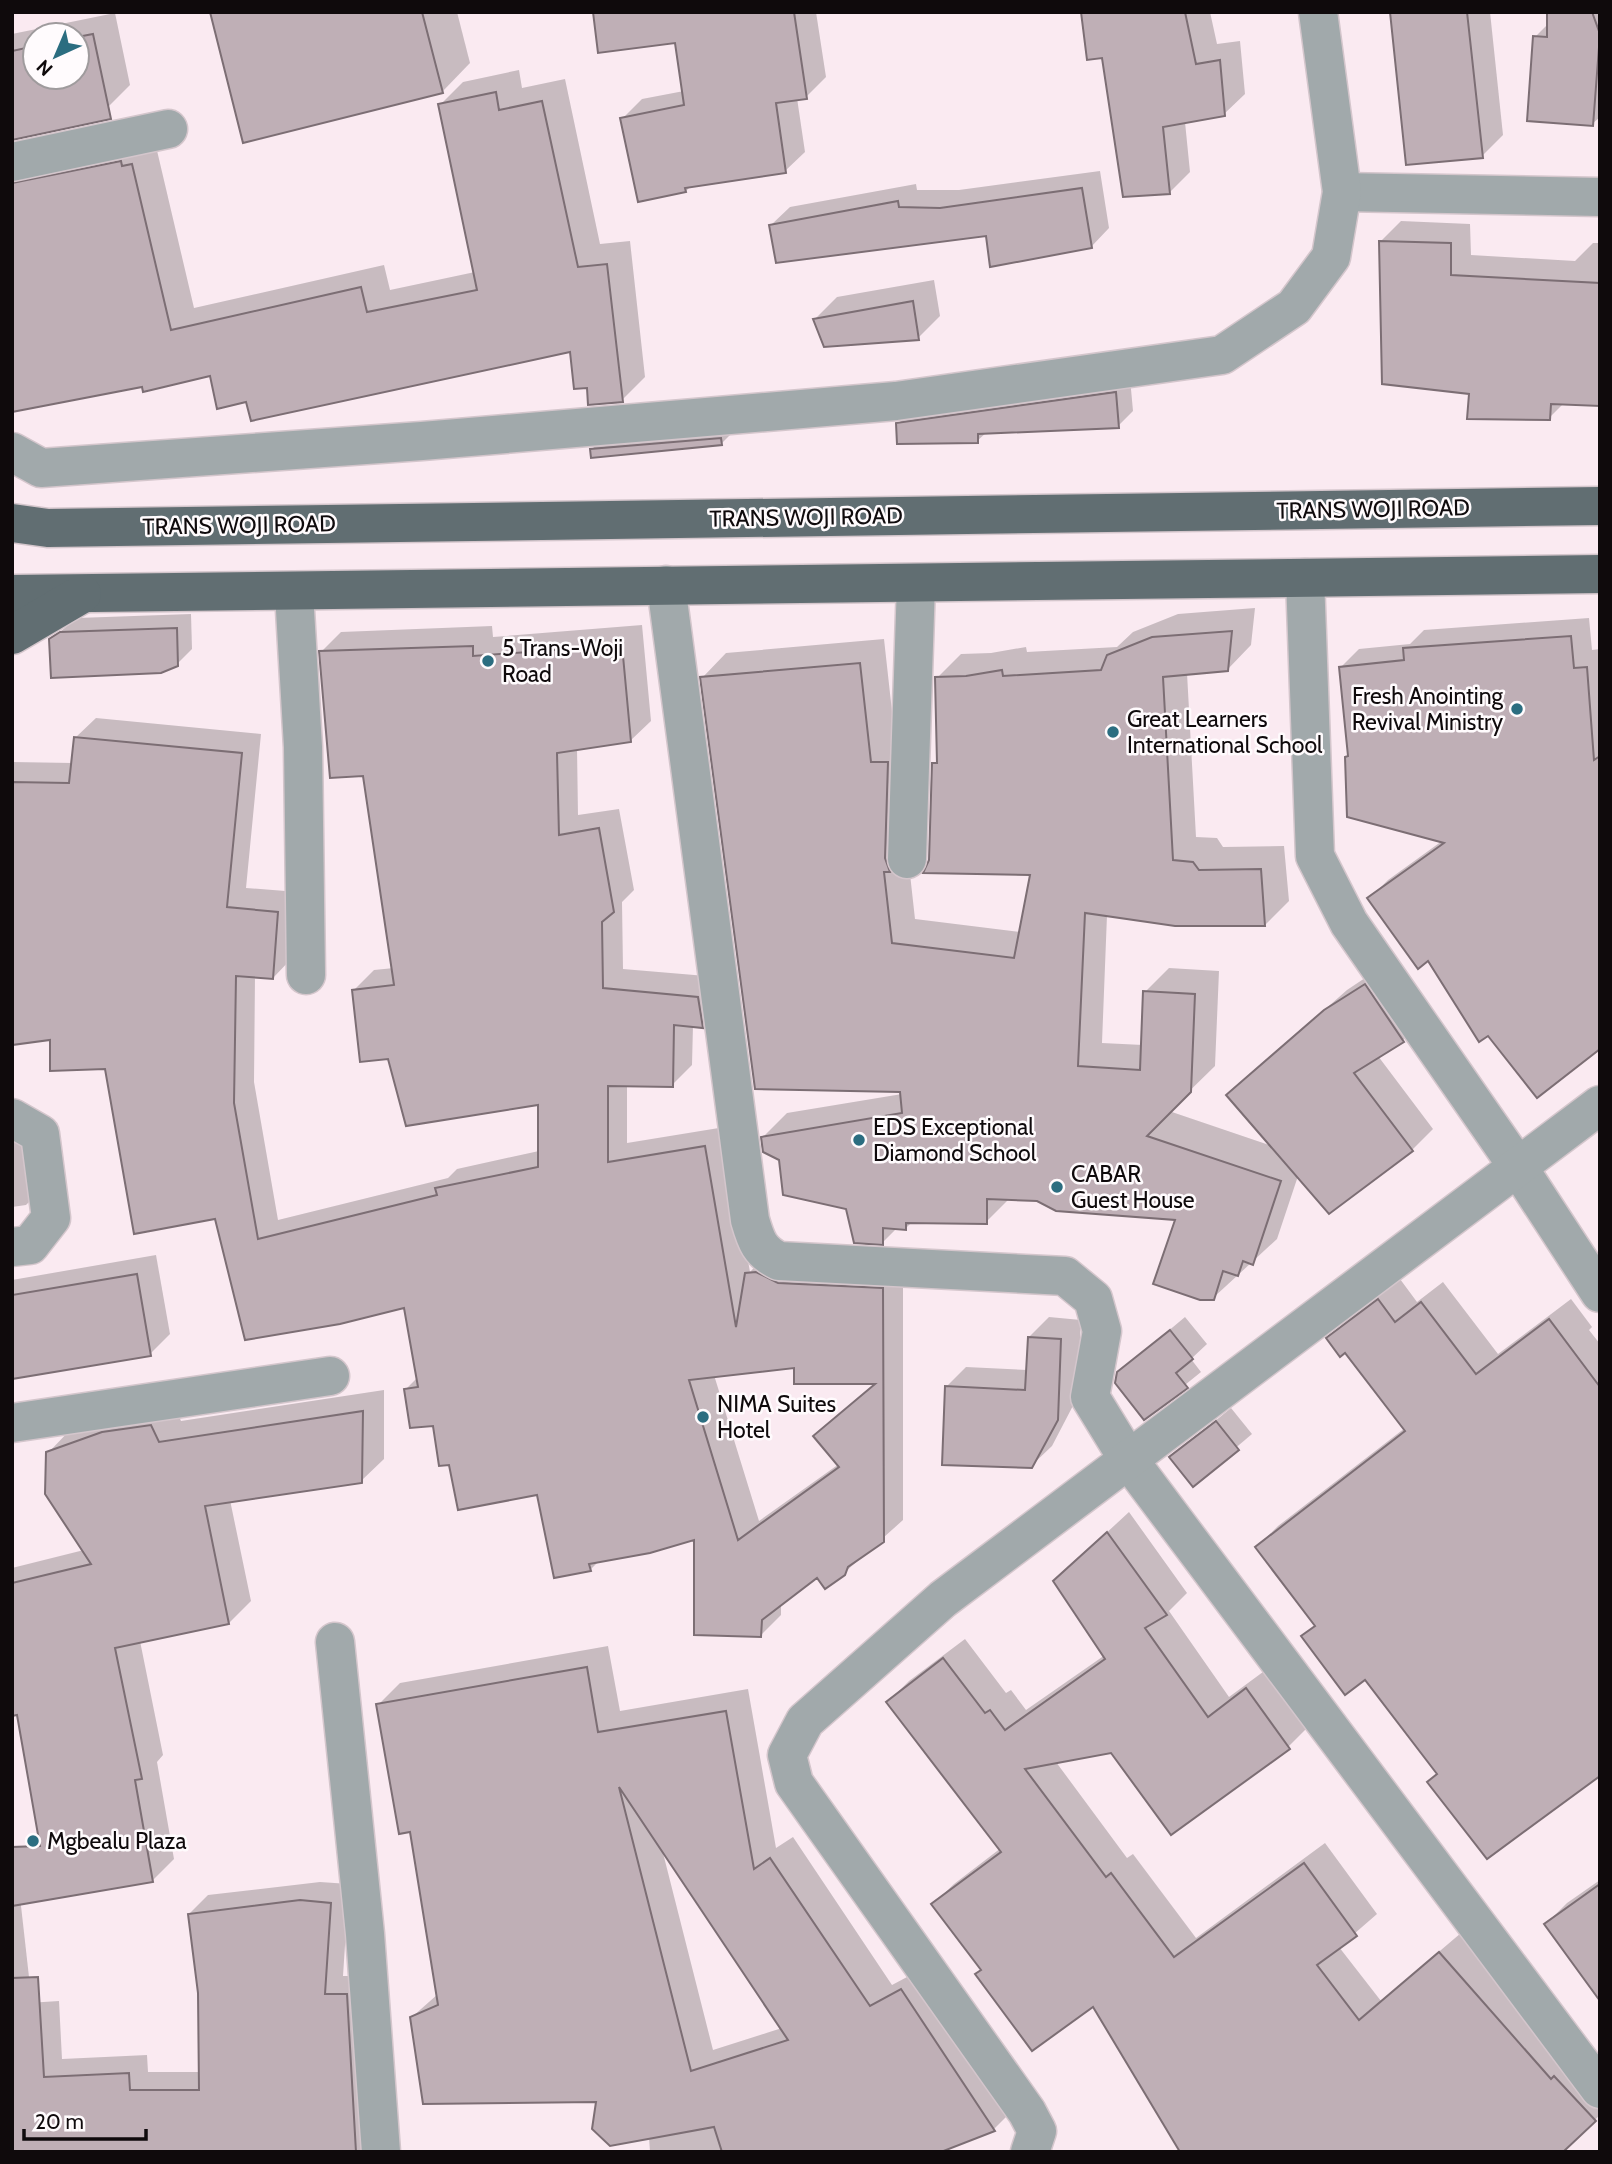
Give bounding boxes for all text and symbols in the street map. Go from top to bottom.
north arrow [21,21,91,91]
text: N [32,55,57,81]
street label: TRANS WOJI ROAD [1276,493,1470,525]
street label: TRANS WOJI ROAD [709,501,903,533]
street label: TRANS WOJI ROAD [142,509,336,541]
place label: 5 Trans-Woji Road [502,634,623,688]
marker: 5 Trans-Woji Road [480,653,496,669]
place label: Fresh Anointing Revival Ministry [1352,682,1504,736]
marker: Fresh Anointing Revival Ministry [1509,701,1525,717]
place label: Great Learners International School [1127,705,1323,759]
marker: Great Learners International School [1105,724,1121,740]
place label: EDS Exceptional Diamond School [873,1113,1037,1167]
marker: EDS Exceptional Diamond School [851,1132,867,1148]
place label: CABAR Guest House [1071,1160,1195,1214]
marker: CABAR Guest House [1049,1179,1065,1195]
place label: NIMA Suites Hotel [717,1390,836,1444]
marker: NIMA Suites Hotel [695,1409,711,1425]
place label: Mgbealu Plaza [47,1827,186,1855]
marker: Mgbealu Plaza [25,1833,41,1849]
scale bar [24,2098,147,2142]
text: 20 m [35,2109,84,2134]

